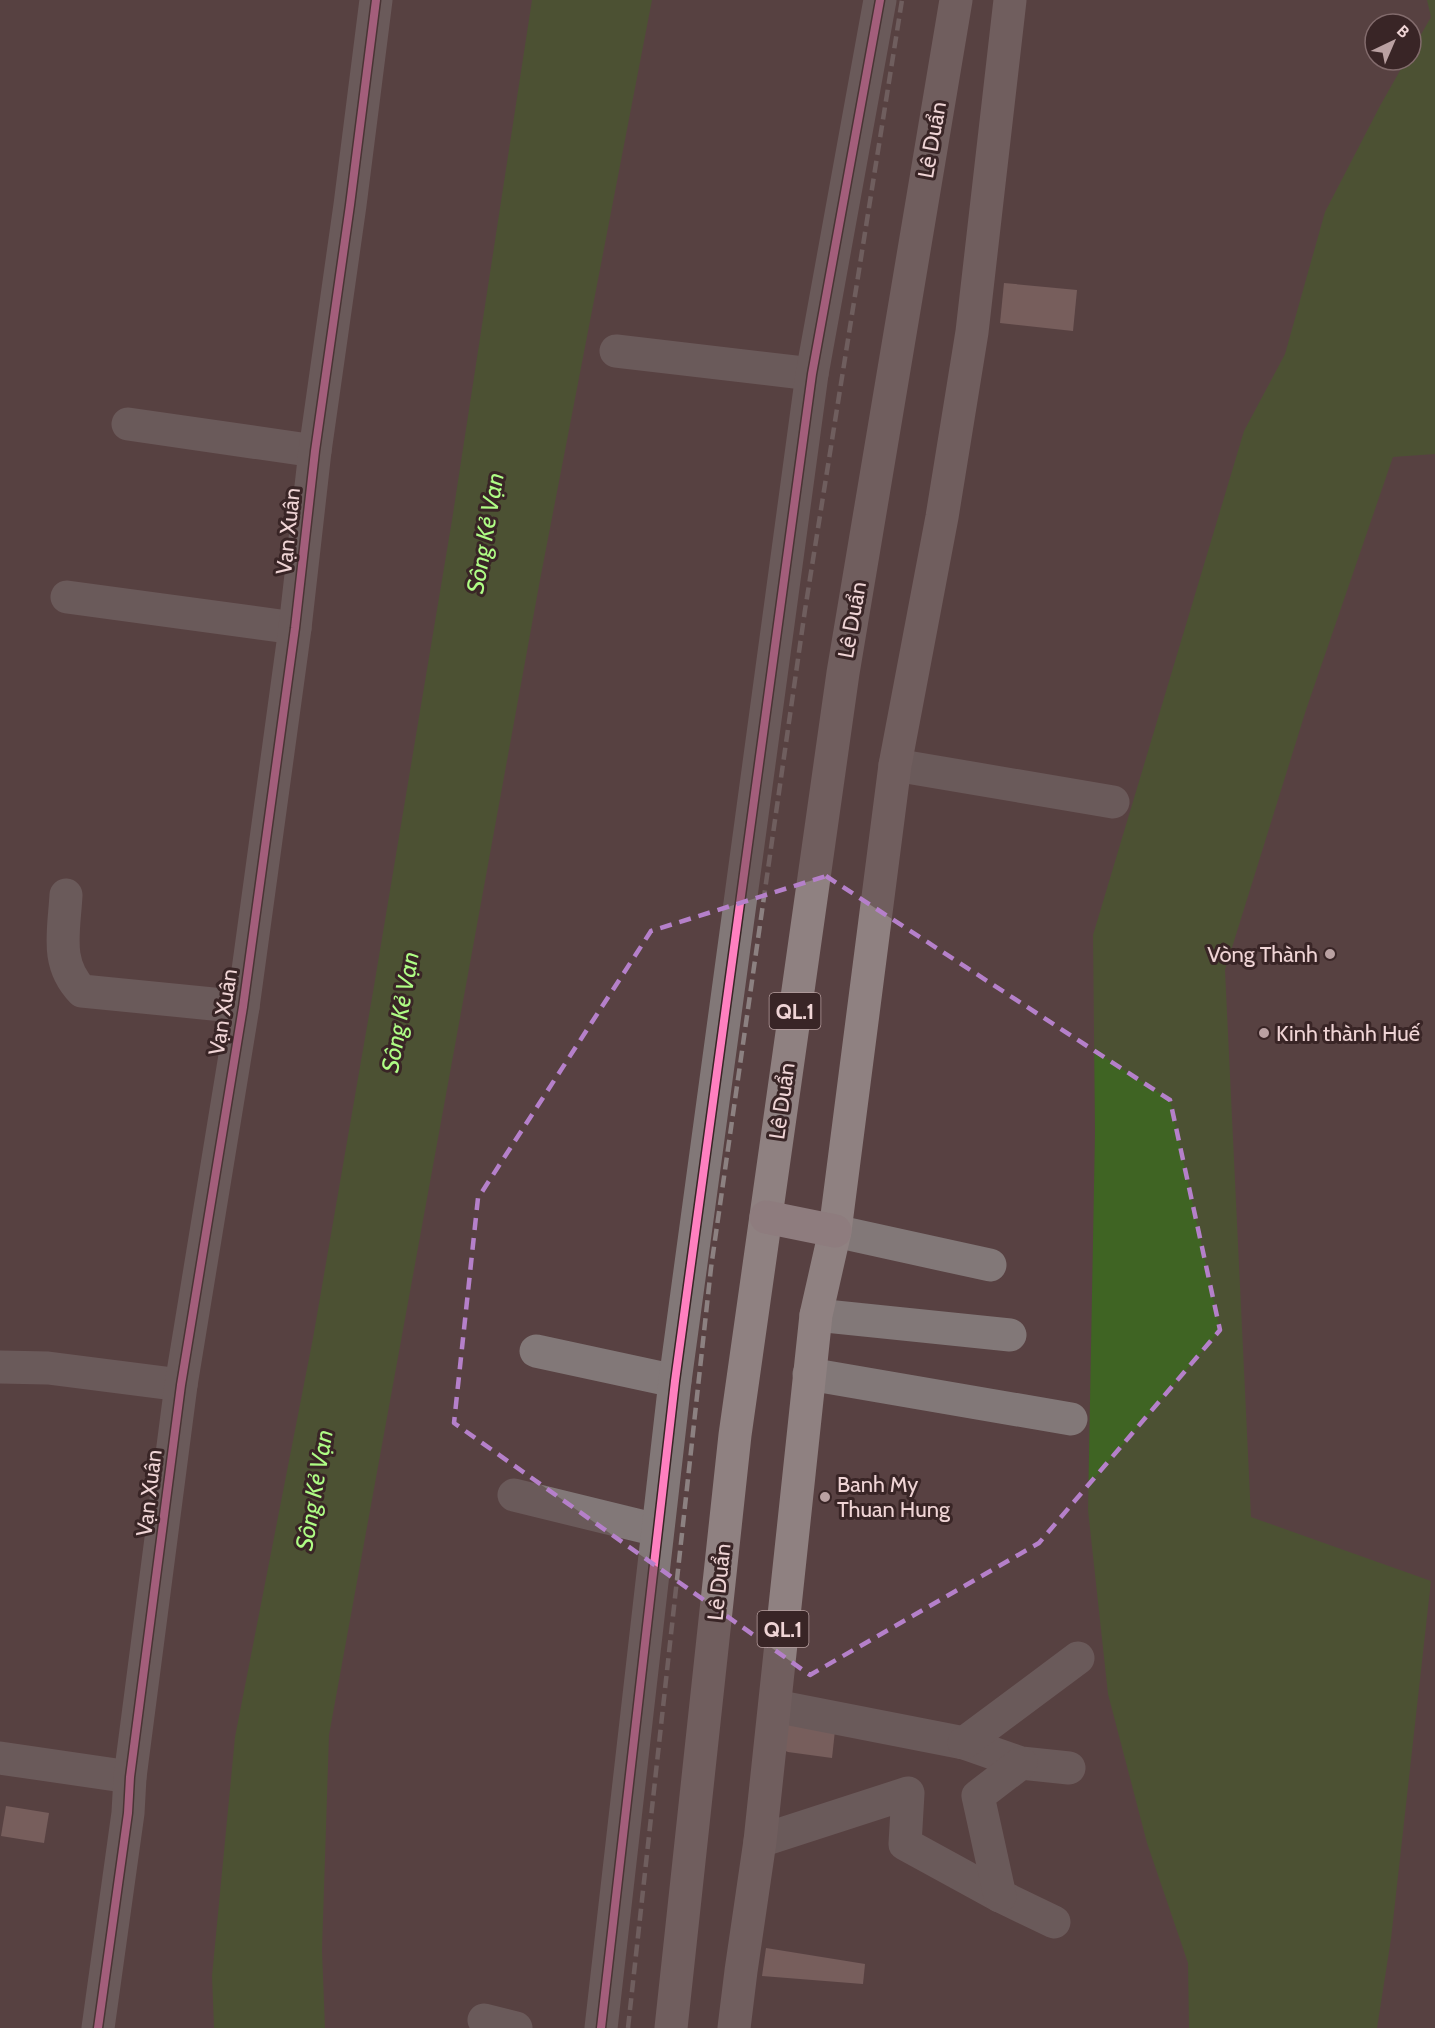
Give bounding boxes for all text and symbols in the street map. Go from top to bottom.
north arrow [1363,12,1423,72]
text: B [1393,21,1413,42]
street label: Lê Duẩn [912,100,952,180]
water label: Sông Kẻ Vạn [460,470,510,596]
street label: Vạn Xuân [270,486,306,576]
street label: Lê Duẩn [832,580,872,660]
place label: Vòng Thành [1207,941,1318,968]
marker: Vòng Thành [1323,947,1337,961]
water label: Sông Kẻ Vạn [375,949,425,1075]
street label: Vạn Xuân [203,967,243,1057]
road number: QL.1 [770,993,820,1029]
place label: Kinh thành Huế [1276,1020,1421,1047]
marker: Kinh thành Huế [1257,1026,1271,1040]
street label: Lê Duẩn [763,1061,801,1141]
water label: Sông Kẻ Vạn [289,1427,339,1553]
street label: Vạn Xuân [130,1448,168,1538]
place label: Banh My Thuan Hung [837,1471,951,1523]
marker: Banh My Thuan Hung [818,1490,832,1504]
street label: Lê Duẩn [702,1542,736,1622]
road number: QL.1 [758,1611,808,1647]

